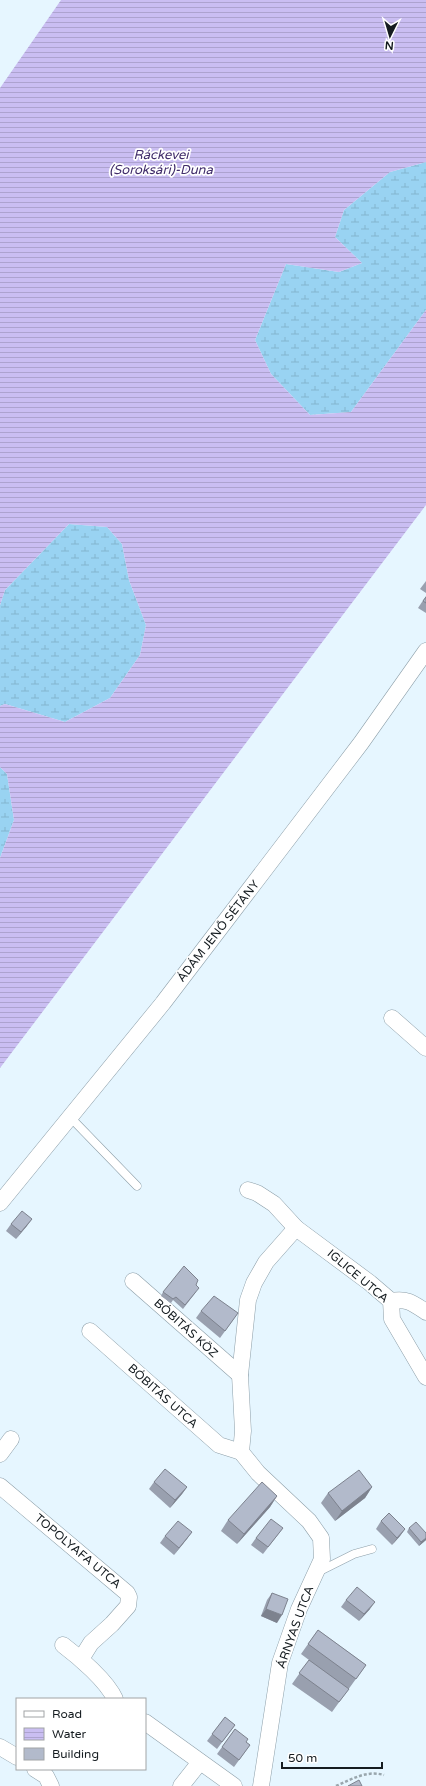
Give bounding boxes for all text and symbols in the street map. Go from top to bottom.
north arrow [370,16,410,56]
text: N [384,39,394,52]
water label: Ráckevei (Soroksári)-Duna [109,147,213,178]
street label: ÁDÁM JENŐ SÉTÁNY [174,877,262,985]
street label: IGLICE UTCA [325,1246,391,1306]
street label: BÓBITÁS KÖZ [151,1296,221,1360]
street label: BÓBITÁS UTCA [125,1361,201,1431]
street label: TOPOLYAFA UTCA [32,1511,124,1591]
street label: ÁRNYAS UTCA [274,1584,316,1670]
legend [16,1698,146,1770]
text: Road [52,1707,82,1721]
text: Water [52,1727,87,1741]
scale bar [282,1744,382,1770]
text: Building [52,1747,99,1761]
text: 50 m [288,1751,317,1765]

